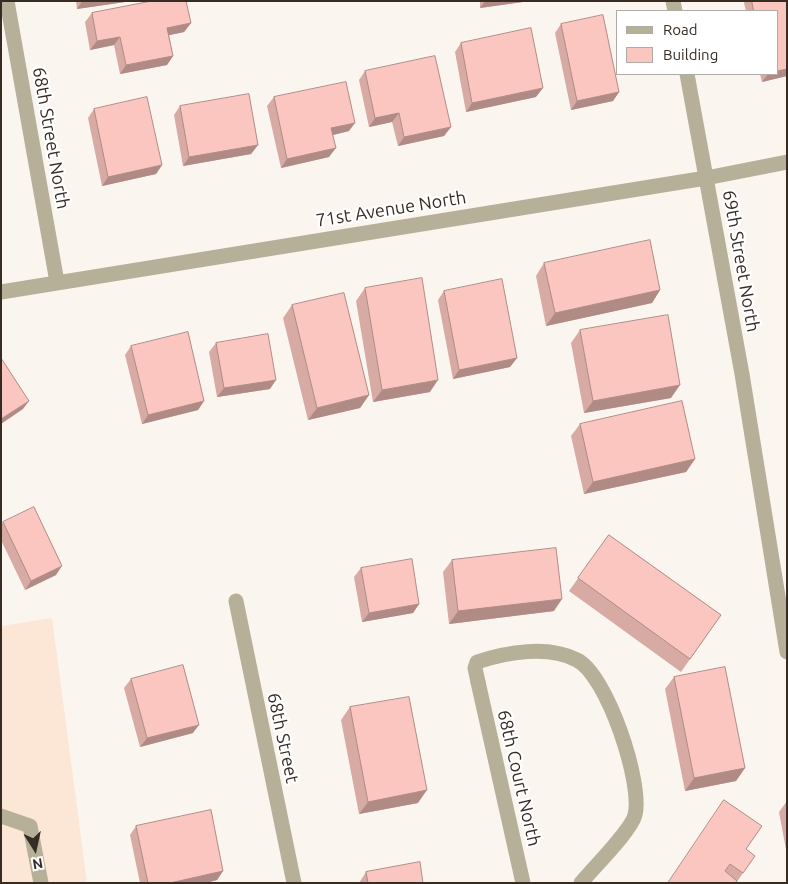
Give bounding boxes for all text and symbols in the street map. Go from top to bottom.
legend [616,10,778,75]
text: Road [663,21,698,38]
text: Building [663,46,718,63]
street label: 68th Street North [28,65,74,211]
street label: 71st Avenue North [314,186,468,232]
street label: 69th Street North [718,188,764,334]
street label: 68th Street [263,691,303,785]
street label: 68th Court North [493,708,545,848]
north arrow [10,824,60,874]
text: N [31,855,44,873]

